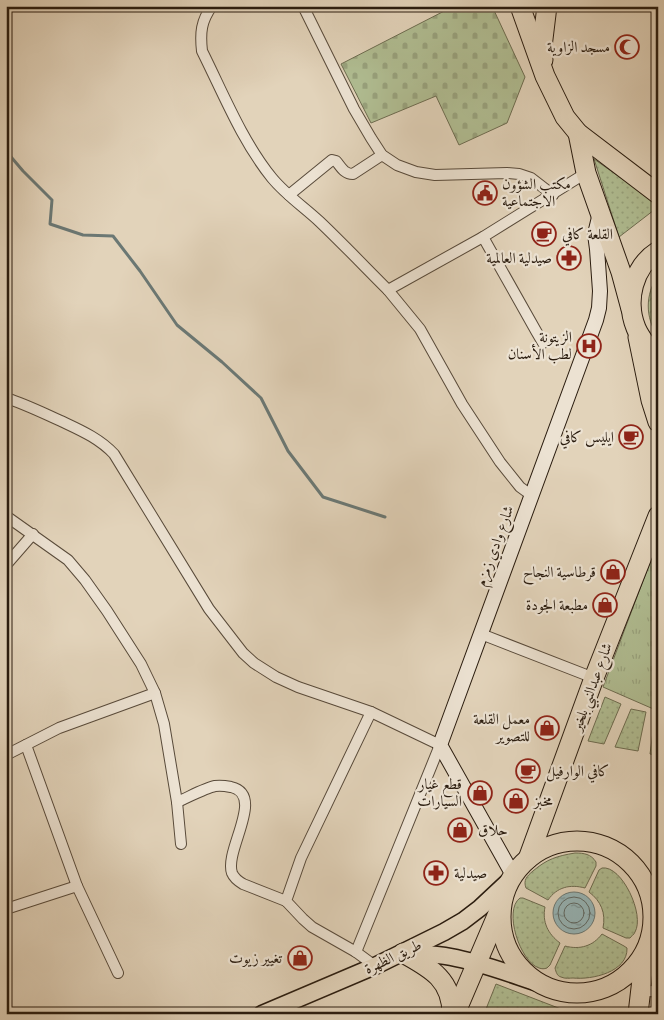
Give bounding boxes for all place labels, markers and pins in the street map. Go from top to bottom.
mosque icon: مسجد الزاوية [614,34,640,60]
place label: مسجد الزاوية [547,38,610,57]
place label: مكتب الشؤون الاجتماعية [502,175,571,211]
public building icon: مكتب الشؤون الاجتماعية [472,180,498,206]
cafe icon: القلعة كافي [531,221,557,247]
place label: القلعة كافي [562,225,613,246]
pharmacy icon: صيدلية العالمية [556,245,582,271]
place label: صيدلية العالمية [486,249,552,268]
place label: الزيتونة لطب الأسنان [508,328,572,364]
hospital icon: الزيتونة لطب الأسنان [576,333,602,359]
cafe icon: ايليس كافي [618,424,644,450]
place label: ايليس كافي [560,428,614,449]
shop icon: قرطاسية النجاح [600,559,626,585]
place label: قرطاسية النجاح [523,563,596,585]
shop icon: مطبعة الجودة [592,592,618,618]
place label: مطبعة الجودة [526,596,588,615]
place label: معمل القلعة للتصوير [473,710,530,746]
shop icon: معمل القلعة للتصوير [534,715,560,741]
cafe icon: كافي الوارفيل [515,758,541,784]
place label: كافي الوارفيل [546,762,609,783]
place label: قطع غيار السيارات [417,775,462,811]
shop icon: قطع غيار السيارات [467,780,493,806]
shop icon: مخبز [503,788,529,814]
place label: مخبز [532,792,553,811]
shop icon: حلاق [447,817,473,843]
place label: حلاق [478,821,508,840]
pharmacy icon: صيدلية [423,860,449,886]
place label: صيدلية [454,864,487,883]
shop icon: تغيير زيوت [287,945,313,971]
place label: تغيير زيوت [229,949,282,968]

